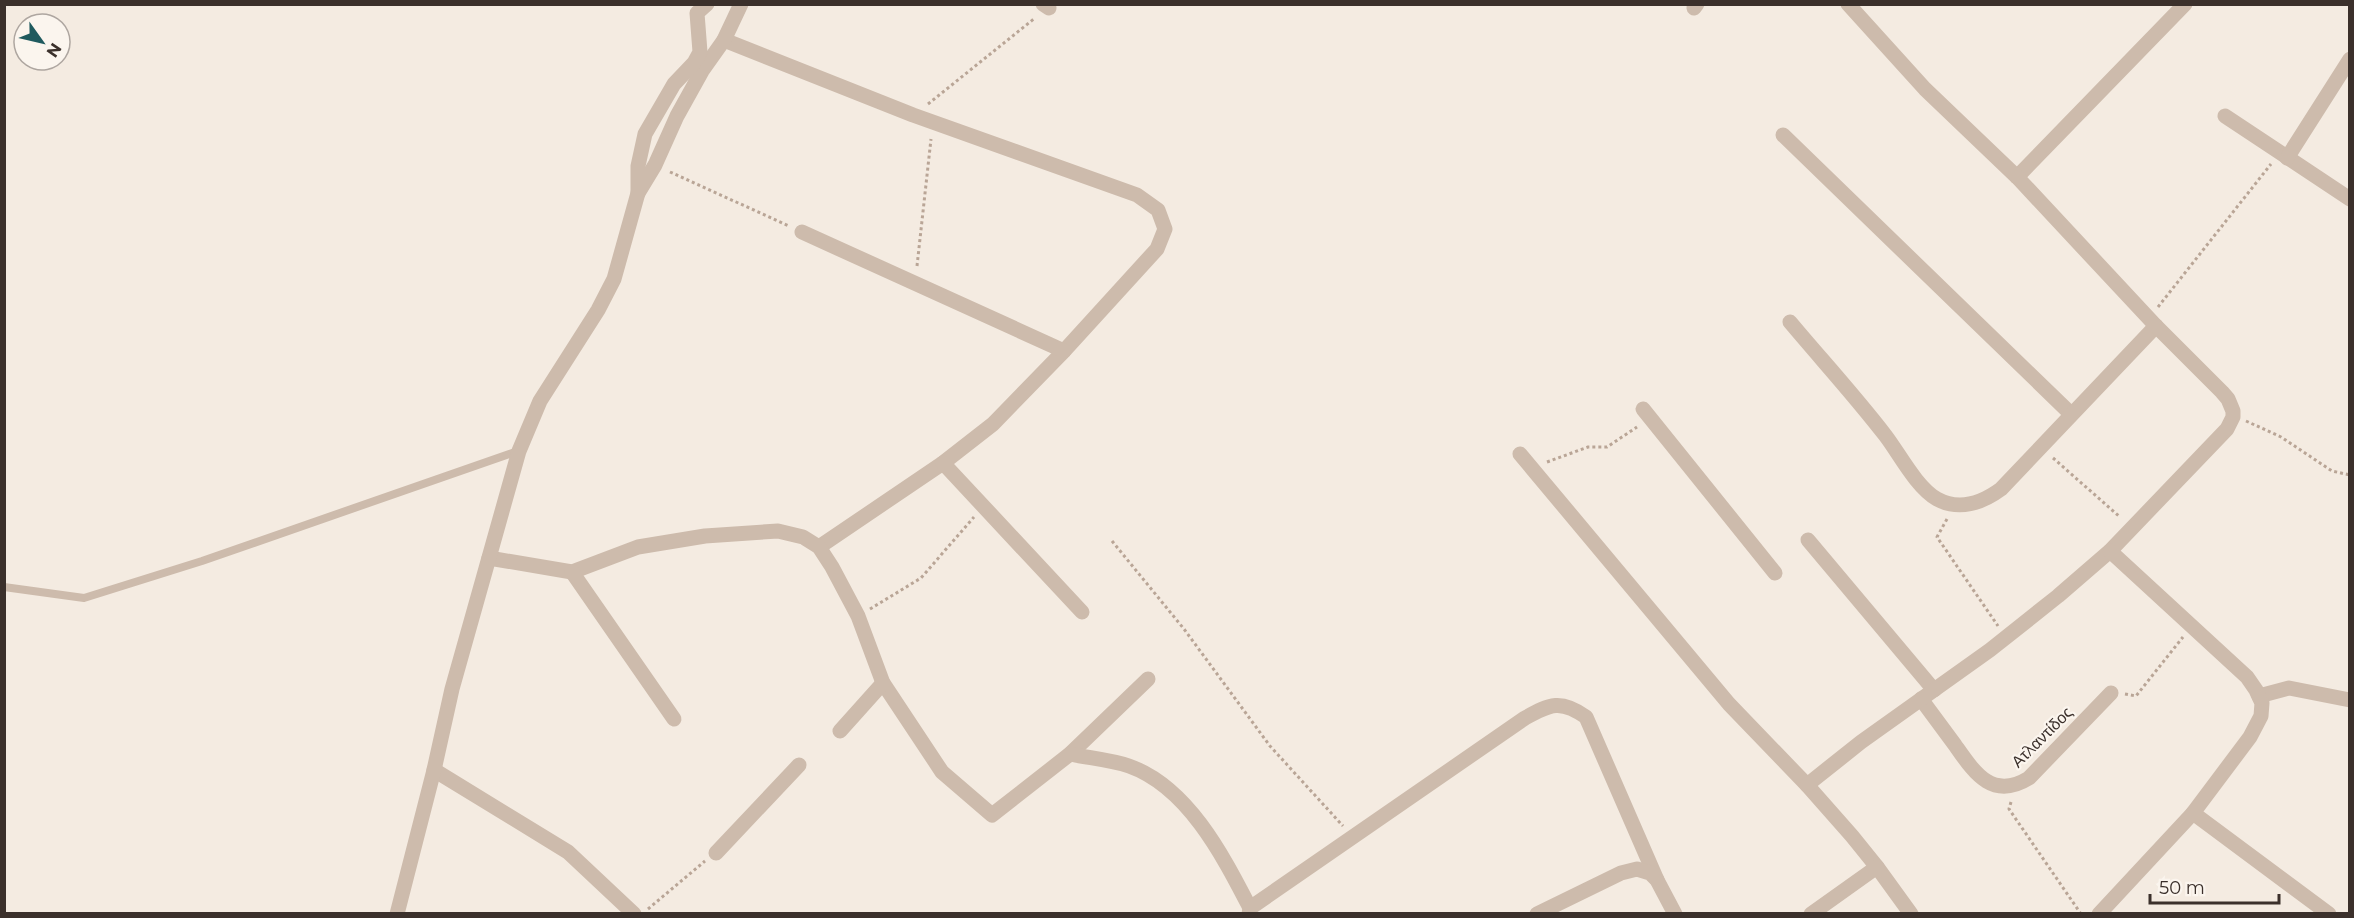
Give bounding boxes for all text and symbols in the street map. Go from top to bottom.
north arrow [12,12,72,72]
text: N [43,39,66,61]
street label: Ατλαντίδος [2008,702,2077,771]
scale bar [2150,867,2279,905]
text: 50 m [2159,877,2205,899]

